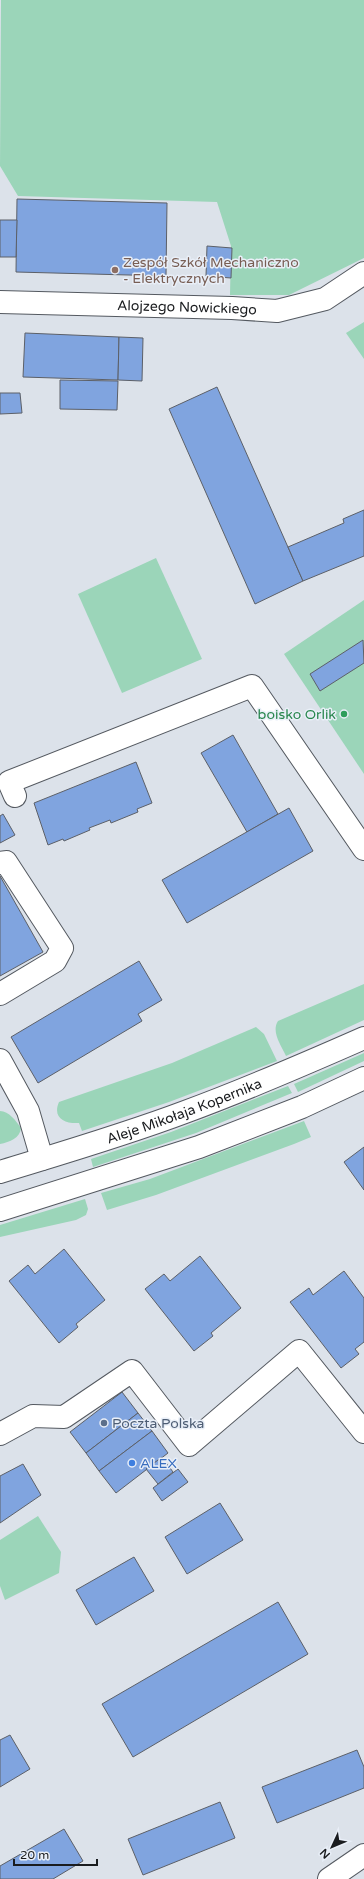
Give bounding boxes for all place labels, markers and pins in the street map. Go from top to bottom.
place label: Zespół Szkół Mechaniczno - Elektrycznych [123,254,299,287]
marker: Zespół Szkół Mechaniczno - Elektrycznych [110,265,120,275]
place label: boisko Orlik [258,706,336,723]
marker: boisko Orlik [339,709,349,719]
place label: Poczta Polska [112,1415,204,1432]
marker: Poczta Polska [99,1418,109,1428]
place label: ALEX [140,1455,177,1472]
marker: ALEX [127,1458,137,1468]

